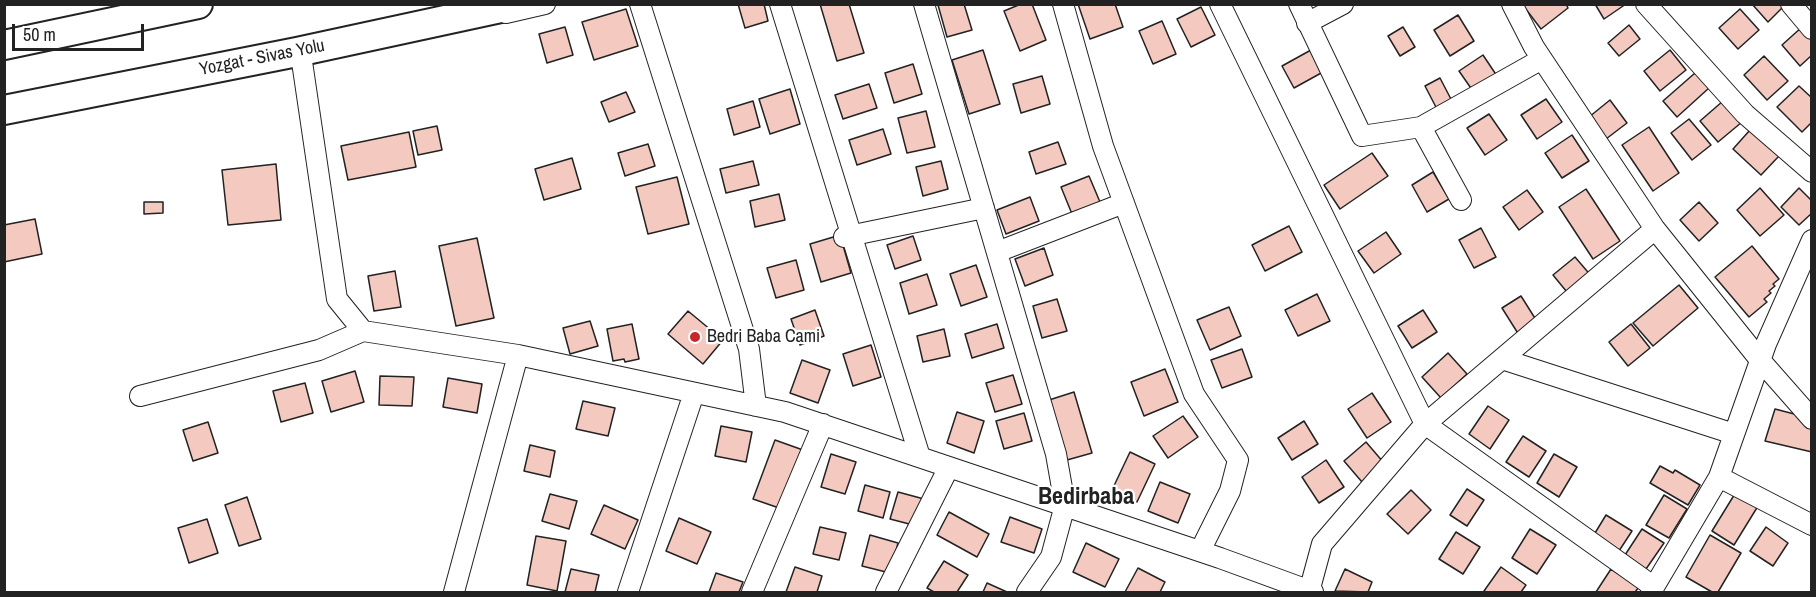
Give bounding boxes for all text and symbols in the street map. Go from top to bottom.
scale bar [15,12,147,50]
text: 50 m [23,22,56,47]
street label: Yozgat - Sivas Yolu [197,35,327,81]
place label: Bedri Baba Cami [707,326,820,348]
marker: Bedri Baba Cami [688,330,702,344]
district label: Bedirbaba [1038,484,1134,512]

